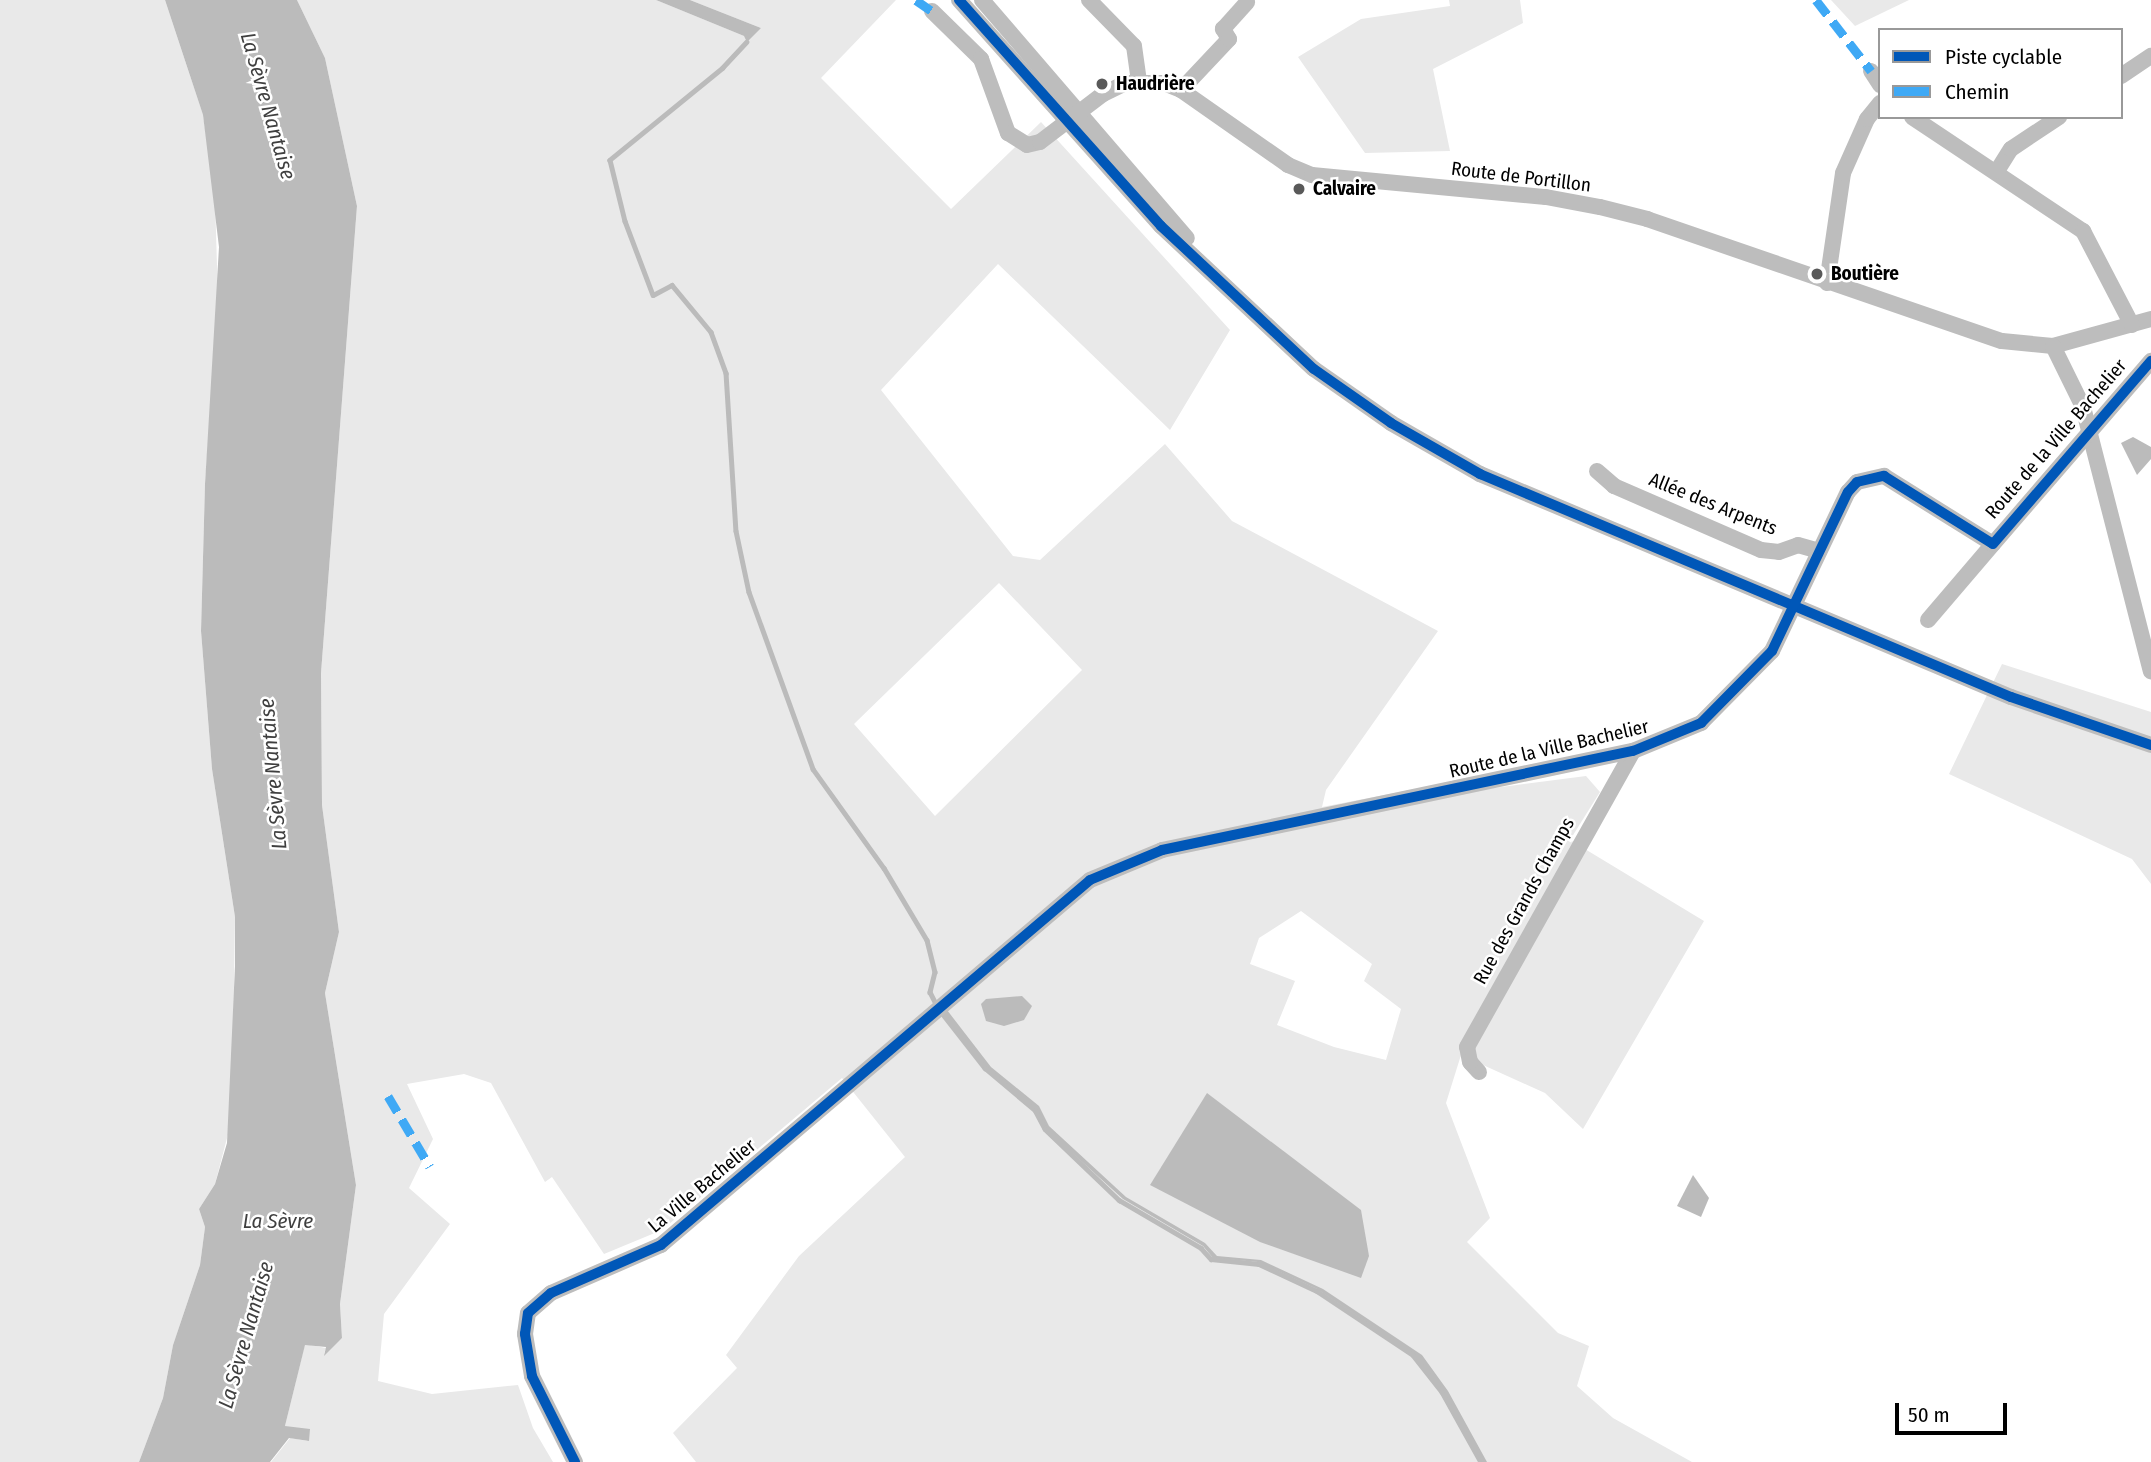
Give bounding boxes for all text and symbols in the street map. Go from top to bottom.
legend [1878,28,2123,119]
water label: La Sèvre Nantaise [235,30,301,182]
text: Piste cyclable [1945,44,2062,70]
place label: Haudrière [1116,73,1195,95]
marker: Haudrière [1094,76,1110,92]
text: Chemin [1945,79,2009,105]
street label: Route de Portillon [1450,157,1592,197]
place label: Calvaire [1313,178,1376,200]
marker: Calvaire [1291,181,1307,197]
place label: Boutière [1831,263,1899,285]
marker: Boutière [1809,266,1825,282]
street label: Route de la Ville Bachelier [1981,355,2131,523]
street label: Allée des Arpents [1646,468,1780,540]
water label: La Sèvre Nantaise [254,697,292,851]
street label: Route de la Ville Bachelier [1447,715,1651,783]
street label: Rue des Grands Champs [1469,814,1579,988]
street label: La Ville Bachelier [644,1134,760,1238]
water label: La Sèvre [243,1208,313,1234]
water label: La Sèvre Nantaise [213,1259,279,1411]
scale bar [1899,1388,2011,1432]
text: 50 m [1908,1402,1950,1428]

